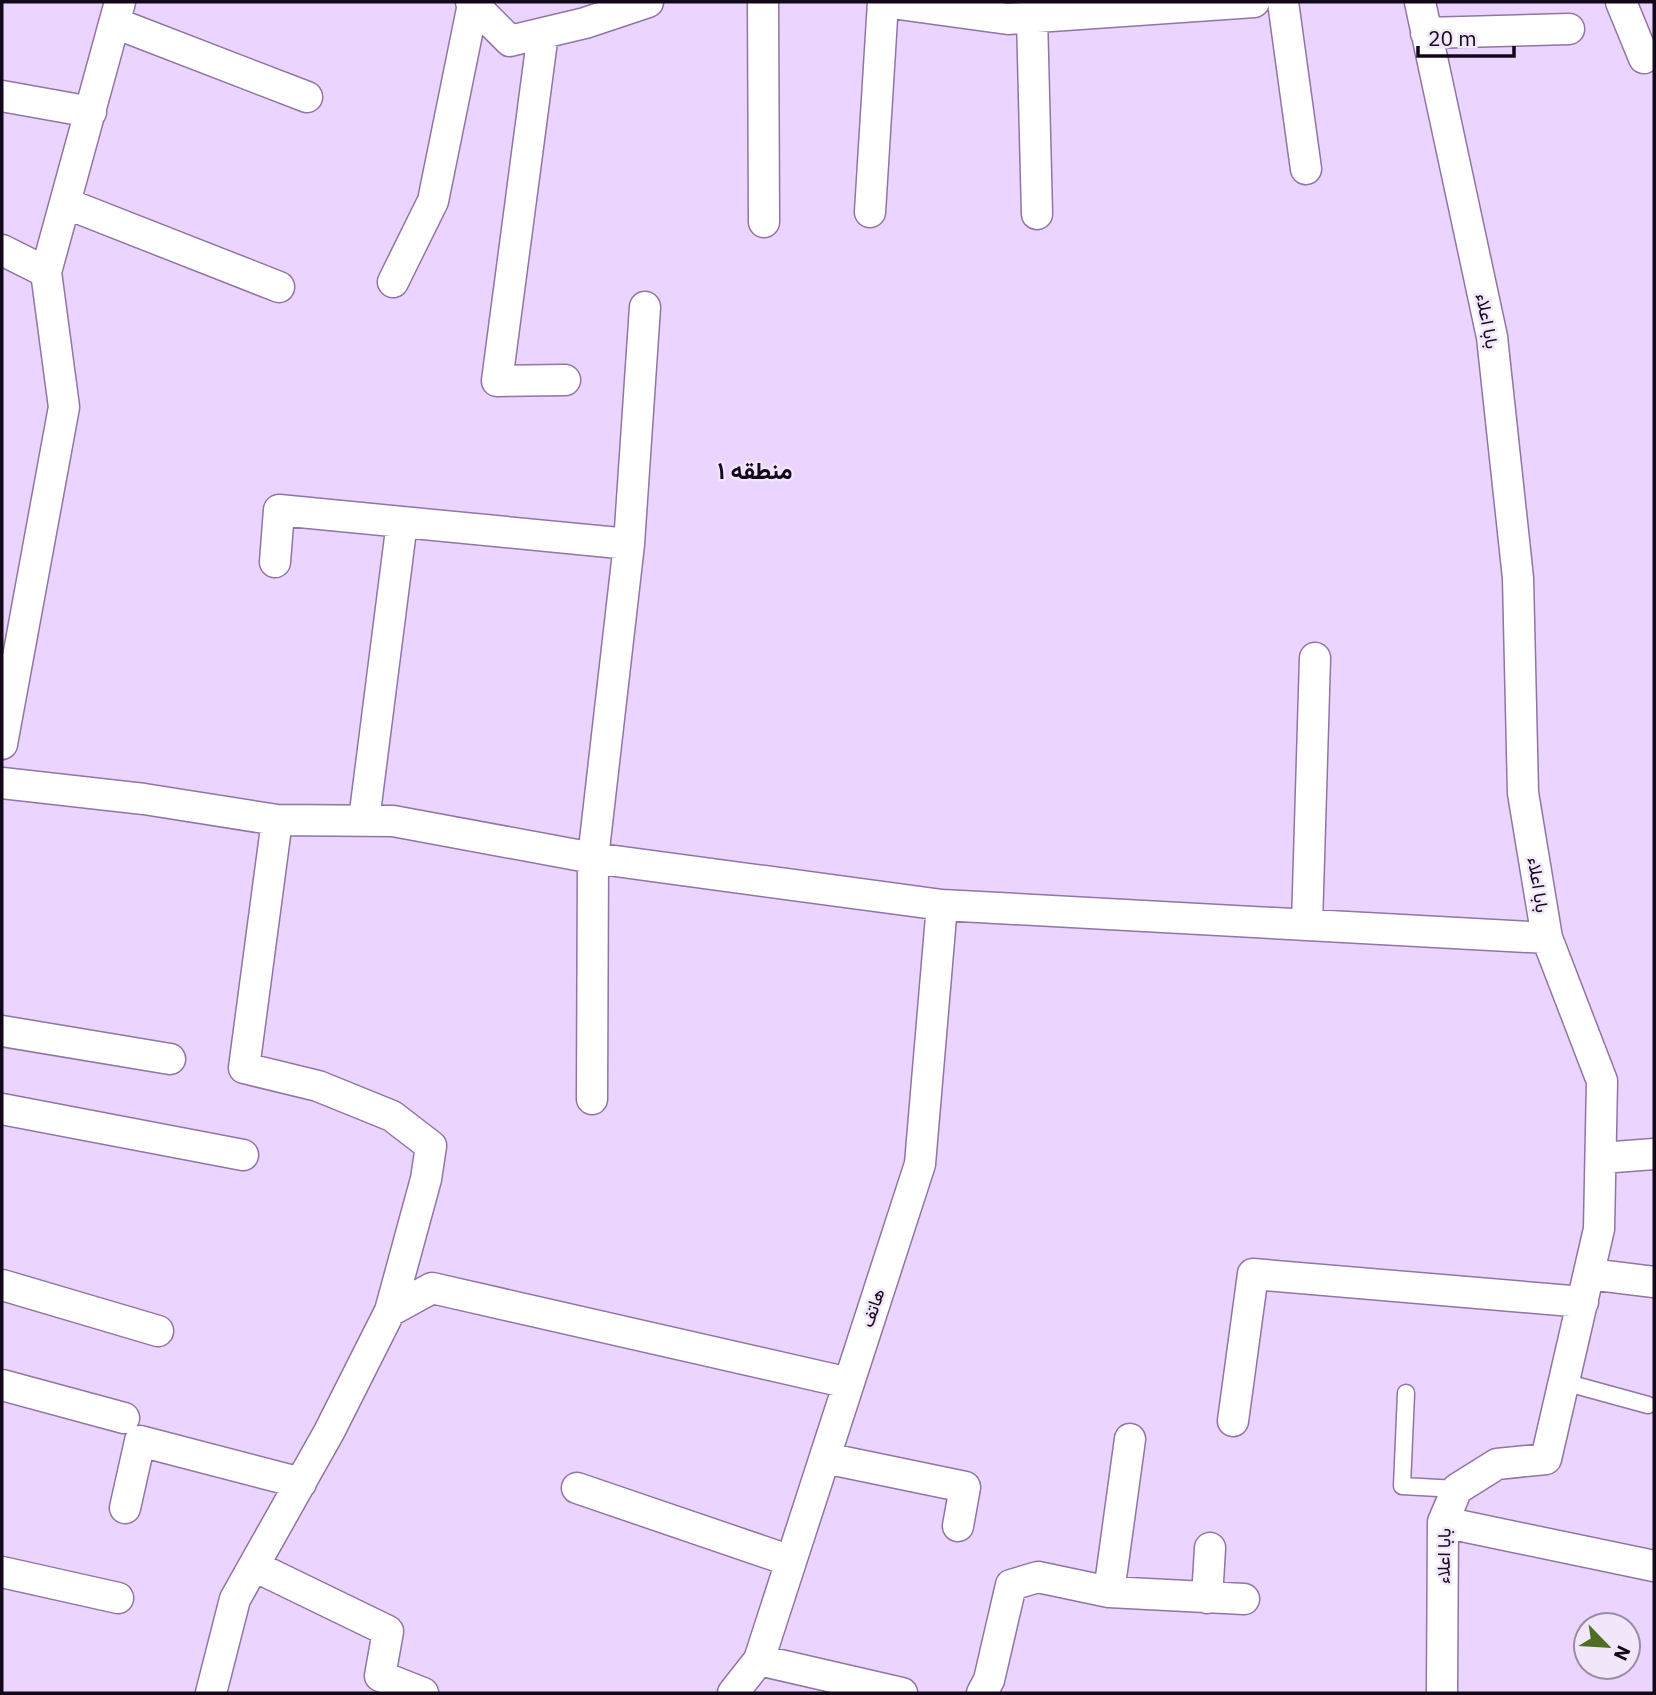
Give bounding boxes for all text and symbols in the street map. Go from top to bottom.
scale bar [1418,14,1514,58]
text: 20 m [1428,24,1477,52]
street label: بابا اعلاء [1471,291,1504,351]
district label: منطقه ۱ [717,454,793,486]
street label: بابا اعلاء [1523,855,1554,914]
street label: هاتف [855,1286,890,1330]
street label: بابا اعلاء [1432,1528,1455,1584]
north arrow [1572,1611,1642,1681]
text: N [1609,1642,1636,1664]

